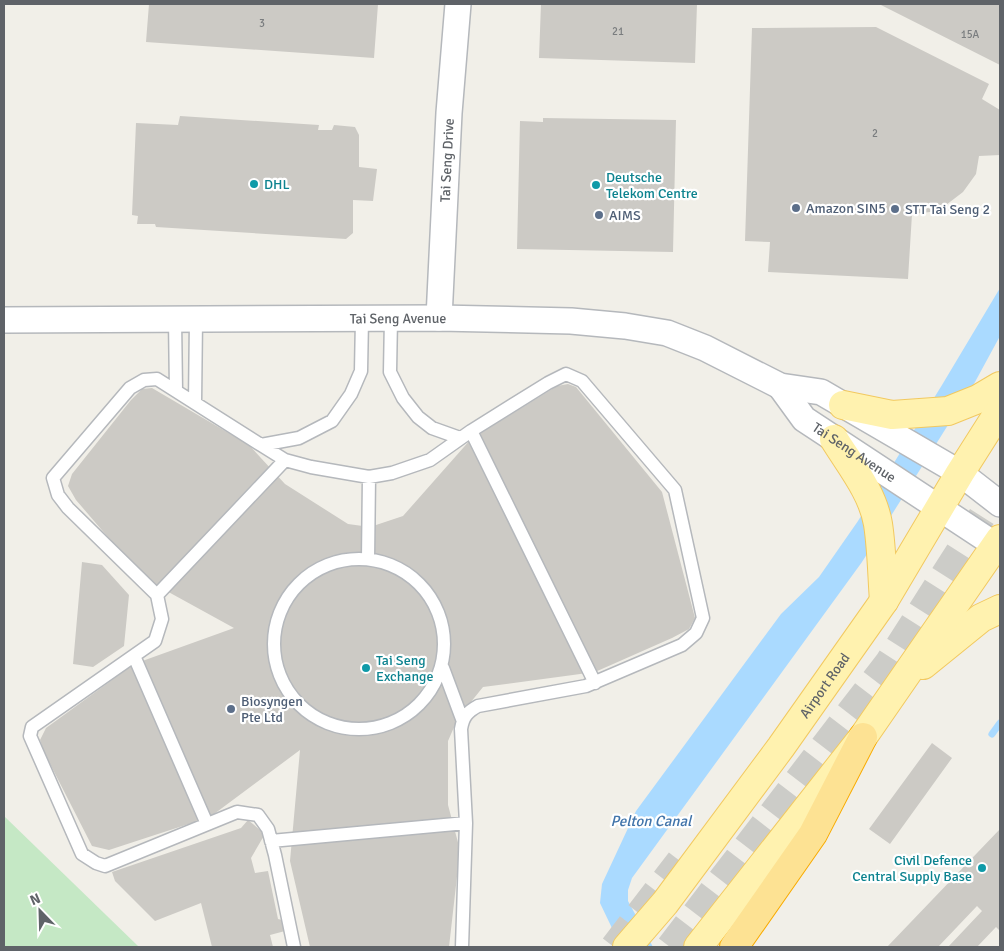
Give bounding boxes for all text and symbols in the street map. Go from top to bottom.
house number: 3 [259,17,265,30]
house number: 21 [612,25,624,38]
house number: 15A [961,28,980,41]
street label: Tai Seng Drive [436,118,457,203]
house number: 2 [872,127,878,140]
place label: Deutsche Telekom Centre [606,169,698,202]
place label: DHL [264,176,290,193]
marker: DHL [248,178,260,190]
marker: Deutsche Telekom Centre [590,179,602,191]
place label: Amazon SIN5 [806,200,886,217]
place label: STT Tai Seng 2 [905,201,990,218]
marker: Amazon SIN5 [790,202,802,214]
marker: STT Tai Seng 2 [889,203,901,215]
place label: AIMS [609,207,641,224]
marker: AIMS [593,209,605,221]
street label: Tai Seng Avenue [350,309,447,327]
street label: Tai Seng Avenue [809,418,899,486]
street label: Airport Road [796,650,853,721]
place label: Tai Seng Exchange [376,652,433,685]
marker: Tai Seng Exchange [360,662,372,674]
place label: Biosyngen Pte Ltd [241,693,303,726]
marker: Biosyngen Pte Ltd [225,703,237,715]
water label: Pelton Canal [611,812,693,830]
place label: Civil Defence Central Supply Base [852,852,972,885]
marker: Civil Defence Central Supply Base [976,862,988,874]
north arrow [15,886,65,936]
text: N [27,890,43,909]

